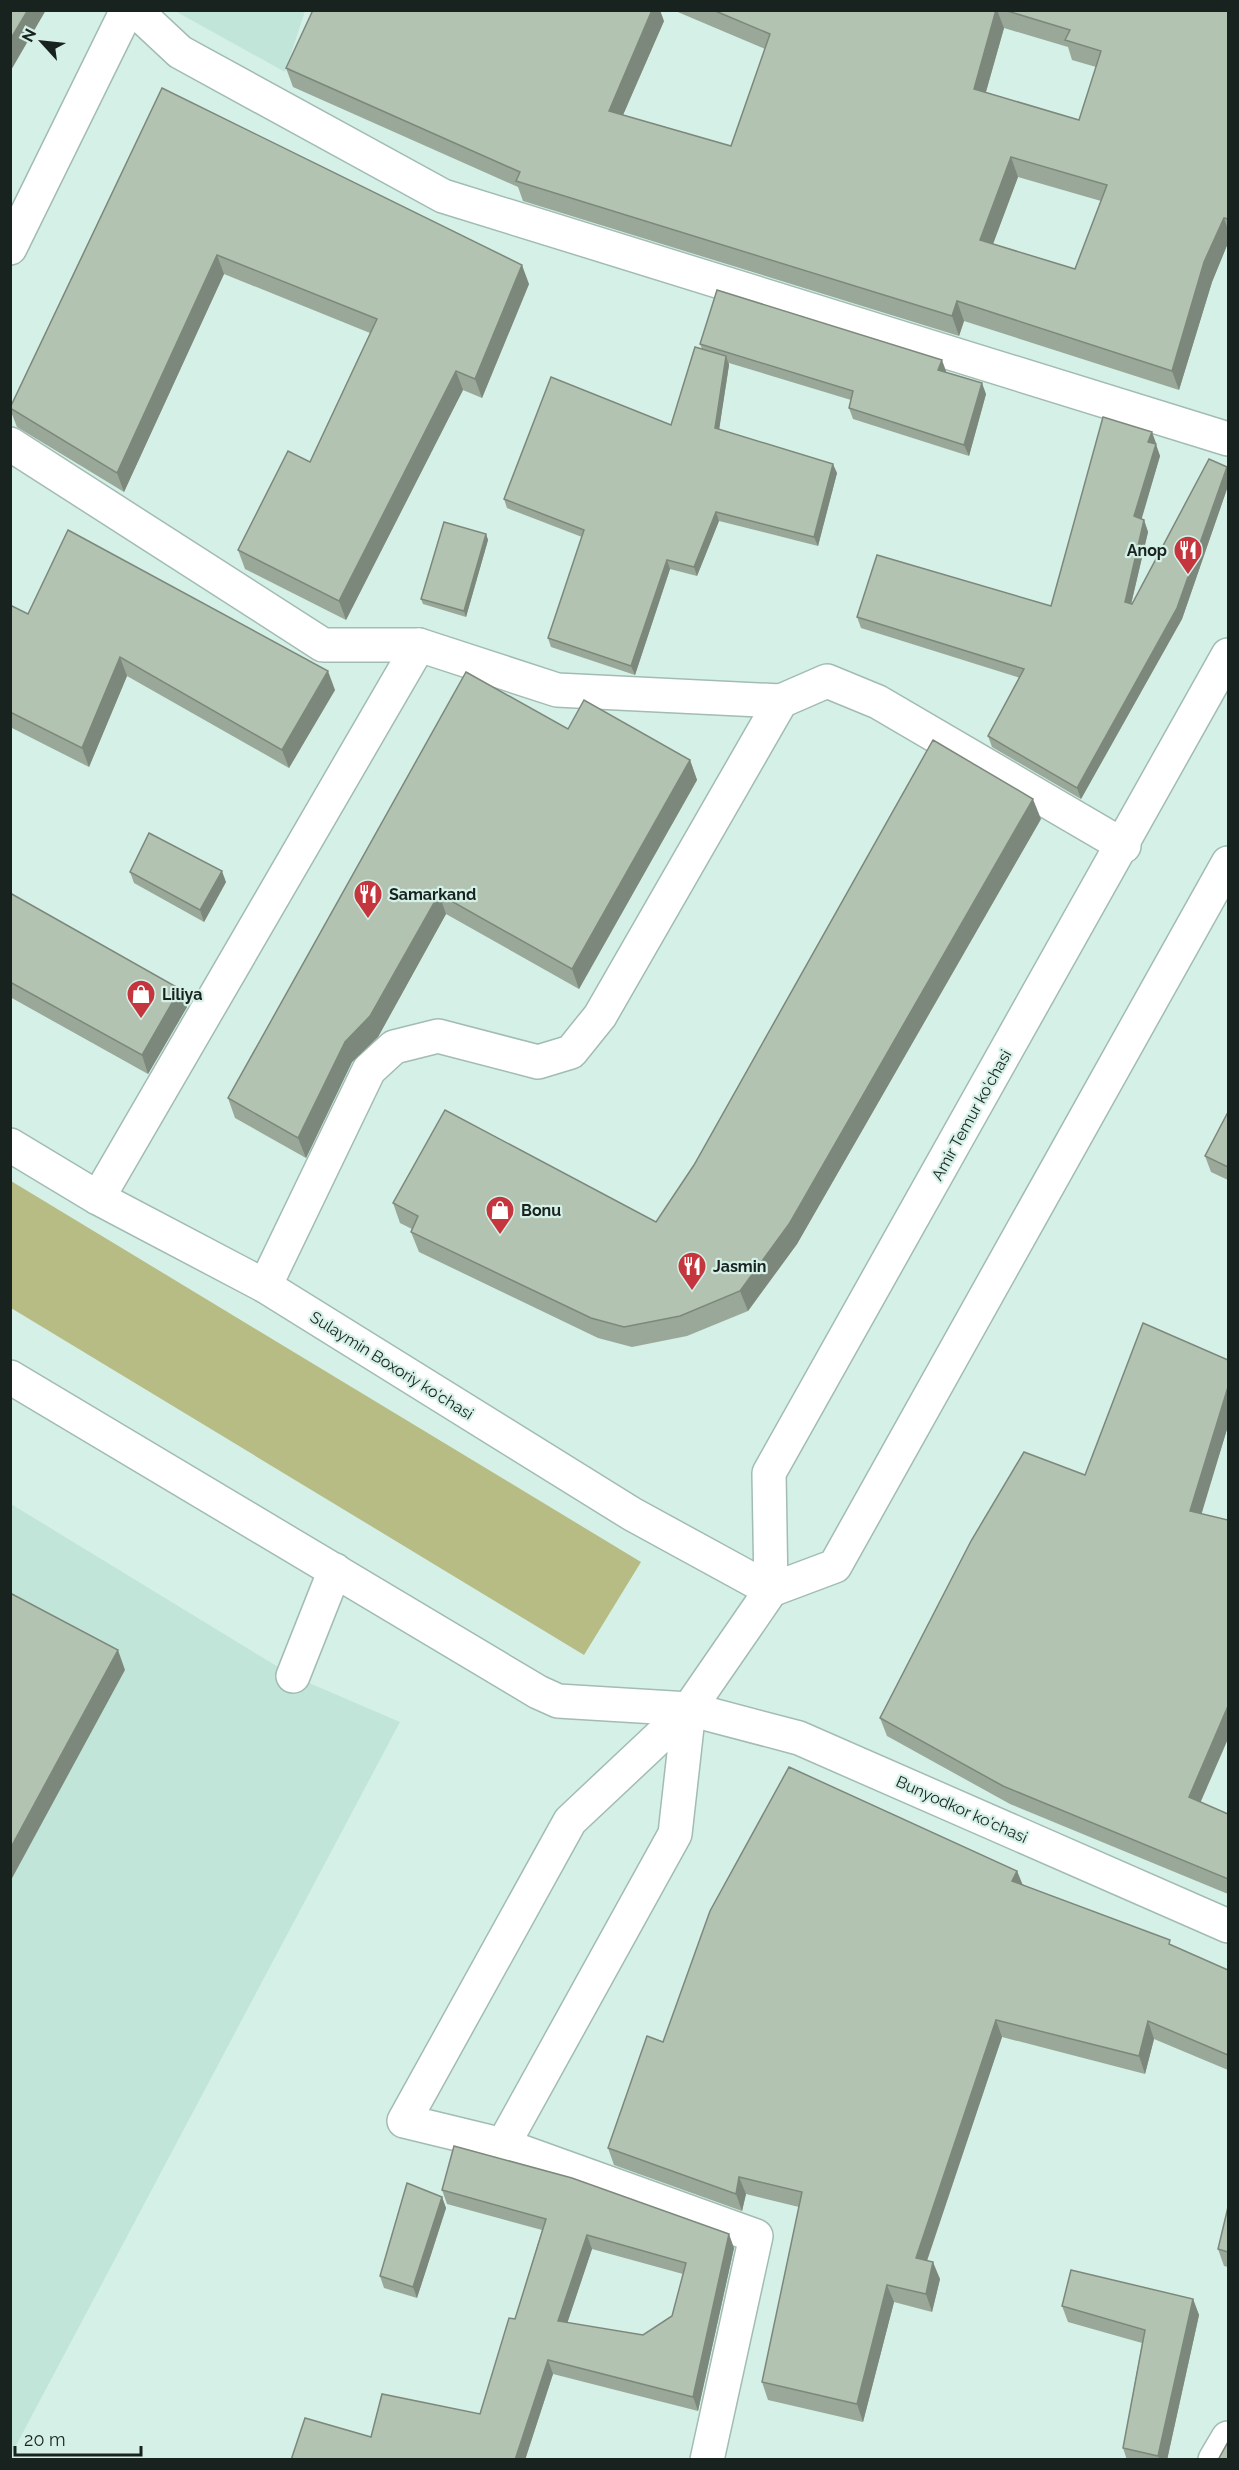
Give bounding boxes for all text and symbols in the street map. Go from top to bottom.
north arrow [12,12,72,72]
text: N [18,26,40,45]
restaurant icon: Anop [1172,534,1204,576]
place label: Anop [1127,541,1167,560]
restaurant icon: Samarkand [352,878,384,920]
place label: Samarkand [389,885,476,904]
shop icon: Liliya [125,978,157,1020]
place label: Liliya [162,985,202,1004]
street label: Amir Temur ko'chasi [928,1046,1015,1184]
shop icon: Bonu [484,1194,516,1236]
place label: Bonu [521,1201,561,1220]
restaurant icon: Jasmin [676,1250,708,1292]
place label: Jasmin [713,1257,766,1276]
street label: Sulaymin Boxoriy ko'chasi [307,1307,477,1423]
street label: Bunyodkor ko'chasi [893,1772,1031,1847]
scale bar [15,2419,141,2457]
text: 20 m [24,2429,66,2450]

